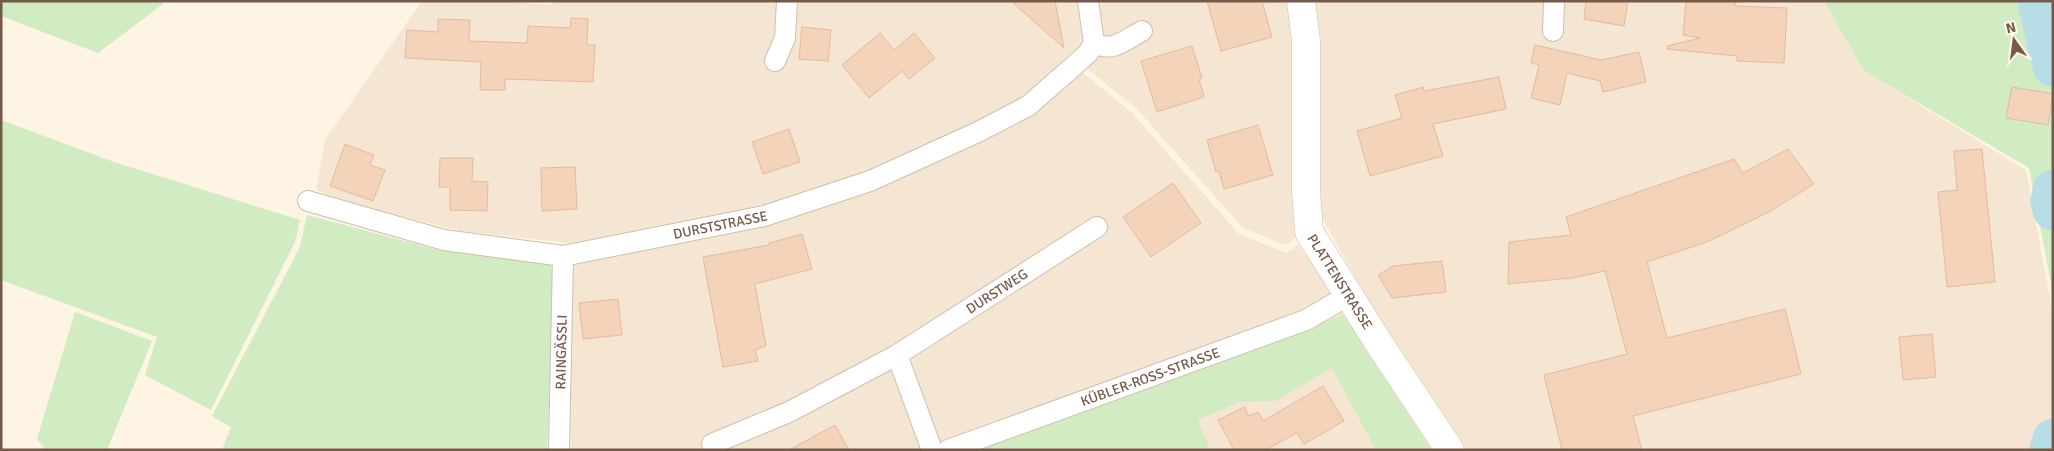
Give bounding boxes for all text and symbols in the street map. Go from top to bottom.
north arrow [1989,15,2039,65]
text: N [2004,18,2018,37]
street label: DURSTSTRASSE [672,207,769,242]
street label: PLATTENSTRASSE [1304,231,1377,332]
street label: DURSTWEG [963,265,1031,317]
street label: RAINGÄSSLI [552,314,570,390]
street label: KÜBLER-ROSS-STRASSE [1078,344,1222,410]

